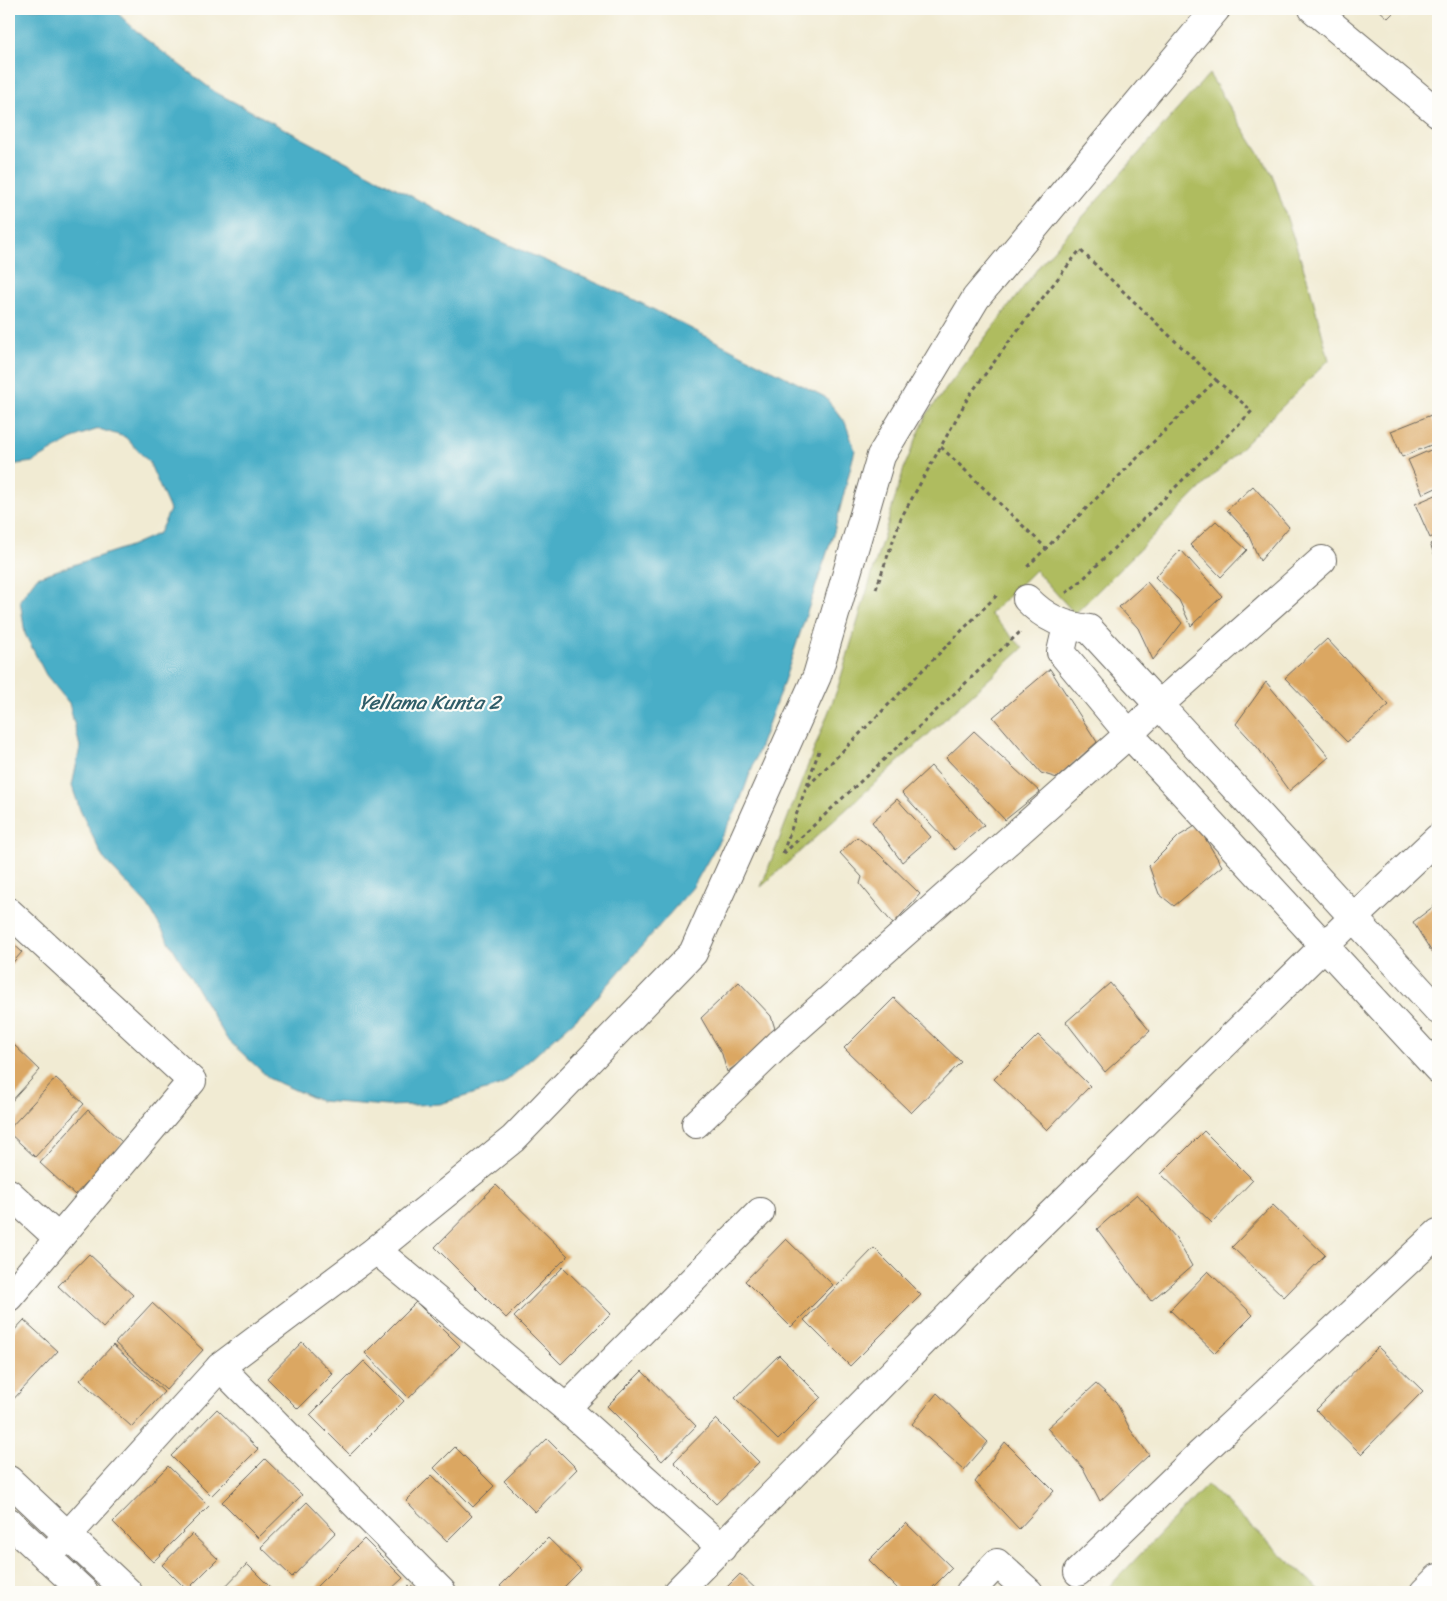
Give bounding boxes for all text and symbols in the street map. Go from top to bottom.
water label: Yellama Kunta 2 [360,685,503,720]

